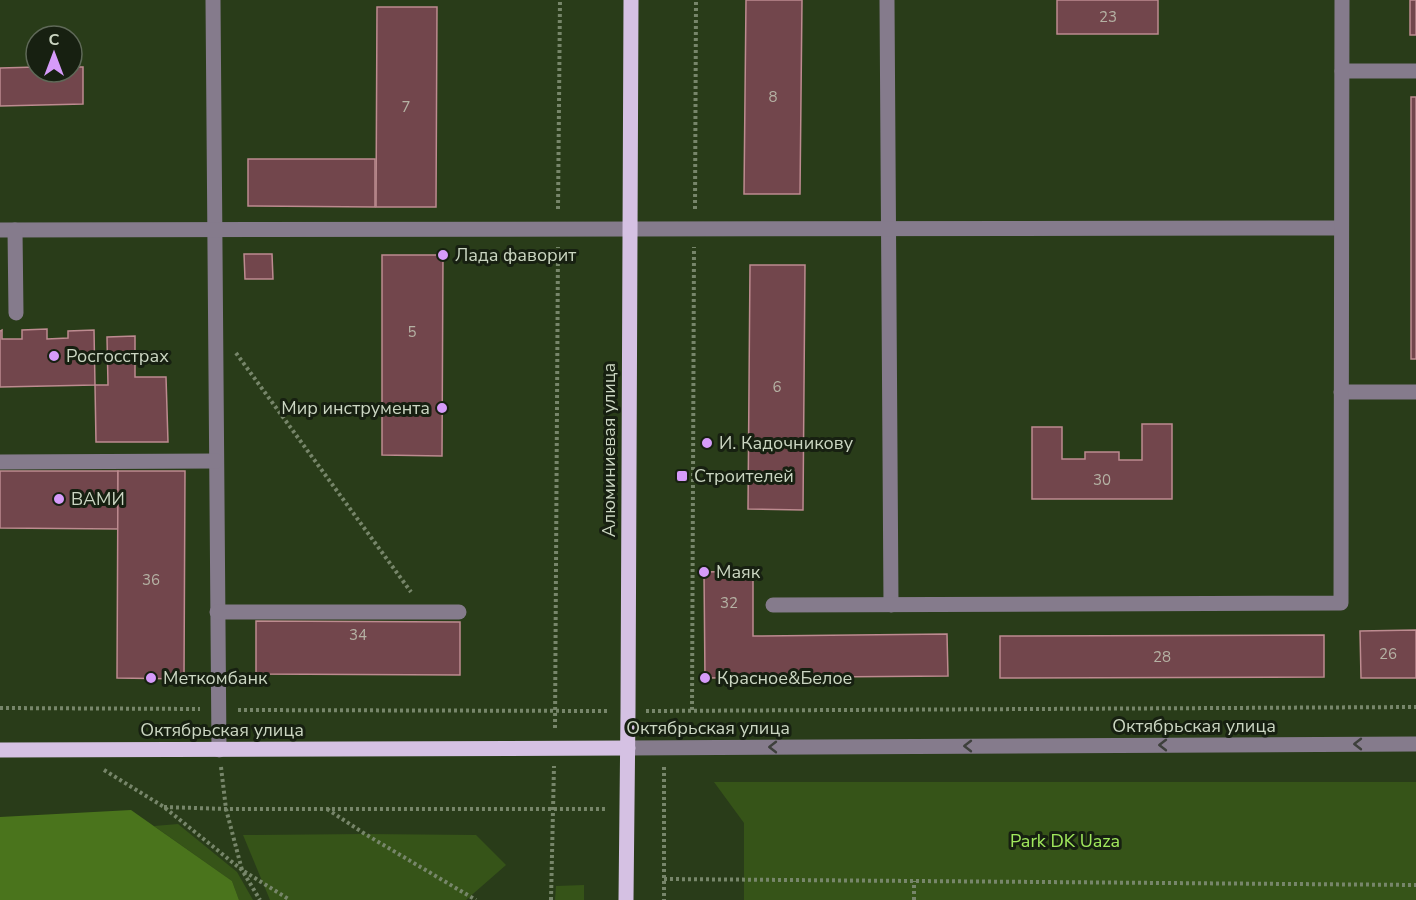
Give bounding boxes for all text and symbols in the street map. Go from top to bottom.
house number: 23 [1099,7,1117,27]
north arrow [24,24,84,84]
text: С [49,29,60,51]
house number: 8 [768,87,778,107]
house number: 7 [401,97,411,117]
place label: Лада фаворит [455,243,576,267]
marker: Лада фаворит [436,248,450,262]
house number: 5 [407,322,417,342]
place label: Росгосстрах [66,344,169,368]
marker: Росгосстрах [47,349,61,363]
street label: Алюминиевая улица [597,363,621,537]
house number: 6 [772,377,782,397]
place label: Мир инструмента [281,396,430,420]
marker: Мир инструмента [435,401,449,415]
place label: И. Кадочникову [719,431,854,455]
marker: И. Кадочникову [700,436,714,450]
place label: Строителей [694,464,794,488]
marker: Строителей [675,469,689,483]
house number: 30 [1093,470,1111,490]
place label: ВАМИ [71,487,125,511]
marker: ВАМИ [52,492,66,506]
place label: Маяк [716,560,761,584]
marker: Маяк [697,565,711,579]
house number: 36 [142,570,160,590]
house number: 32 [720,593,738,613]
house number: 34 [349,625,367,645]
house number: 26 [1379,644,1397,664]
house number: 28 [1153,647,1171,667]
place label: Меткомбанк [163,666,268,690]
place label: Красное&Белое [717,666,852,690]
marker: Меткомбанк [144,671,158,685]
marker: Красное&Белое [698,671,712,685]
street label: Октябрьская улица [1112,714,1276,738]
street label: Октябрьская улица [626,716,790,740]
street label: Октябрьская улица [140,718,304,742]
one-way arrow [1353,738,1362,750]
one-way arrow [1158,739,1167,751]
one-way arrow [963,740,972,752]
one-way arrow [768,741,777,753]
park label: Park DK Uaza [1010,829,1120,853]

